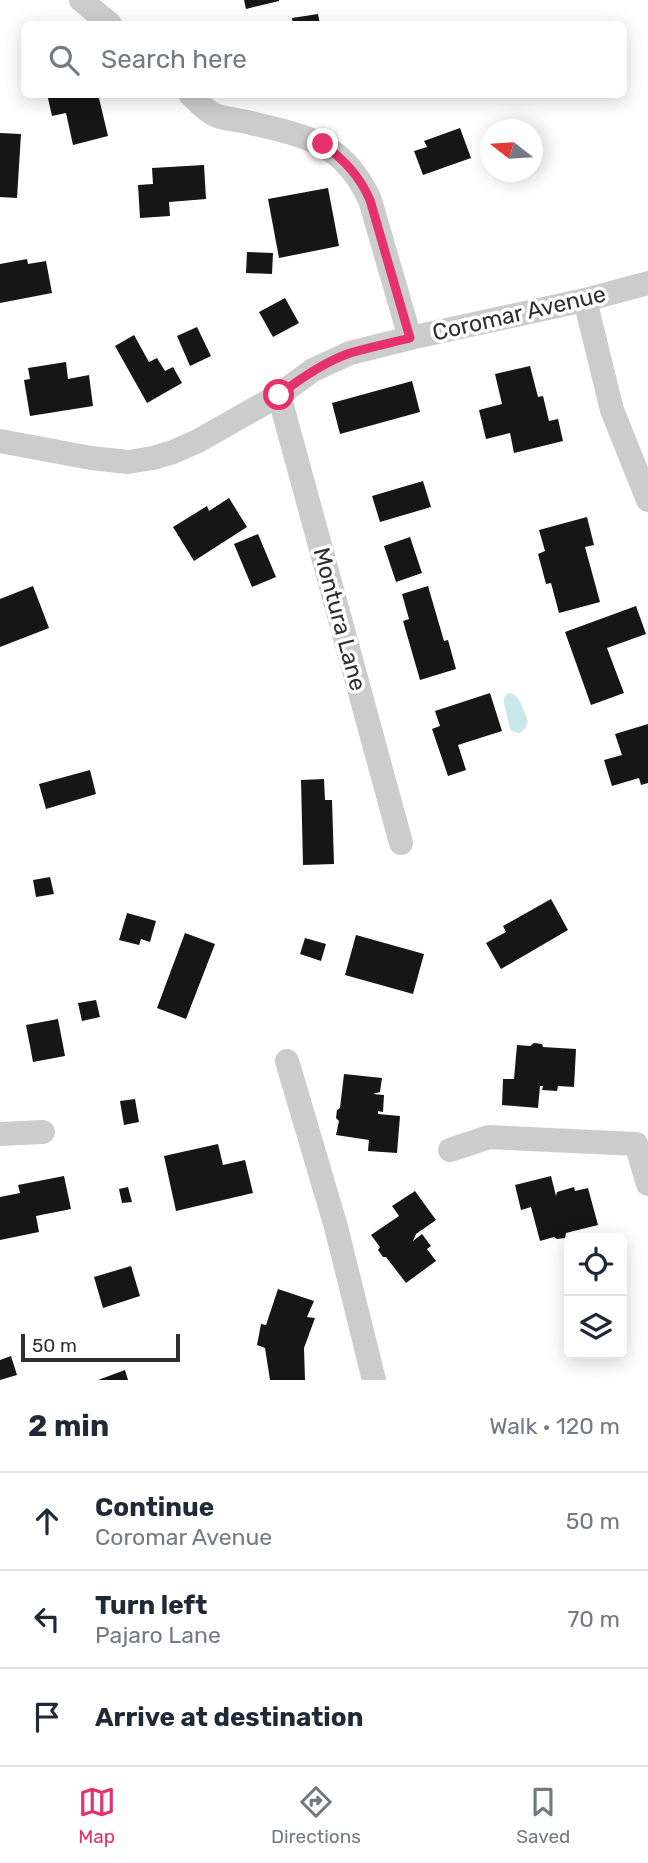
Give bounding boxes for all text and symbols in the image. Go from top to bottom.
search box [21,21,627,98]
icon: search [45,41,83,79]
text: Search here [101,44,247,75]
north arrow [480,119,543,182]
route end [307,128,338,159]
street label: Coromar Avenue [430,279,608,347]
route start [263,379,294,410]
street label: Montura Lane [307,544,373,694]
map controls [564,1233,627,1359]
button: locate [564,1233,627,1296]
button: layers [564,1296,627,1359]
scale bar [21,1331,180,1363]
text: 50 m [32,1334,77,1357]
text: 2 min [28,1408,109,1444]
text: Walk · 120 m [489,1412,620,1440]
text: Continue [95,1492,214,1523]
icon: ahead [28,1502,66,1540]
text: 50 m [566,1507,620,1535]
text: Coromar Avenue [95,1523,272,1551]
text: Turn left [95,1590,207,1621]
icon: left [28,1600,66,1638]
text: 70 m [568,1605,620,1633]
text: Pajaro Lane [95,1621,221,1649]
icon: arrive [28,1698,66,1736]
text: Arrive at destination [95,1702,363,1733]
tab: Map [78,1783,116,1848]
tab: Directions [271,1783,361,1848]
tab: Saved [516,1783,570,1848]

